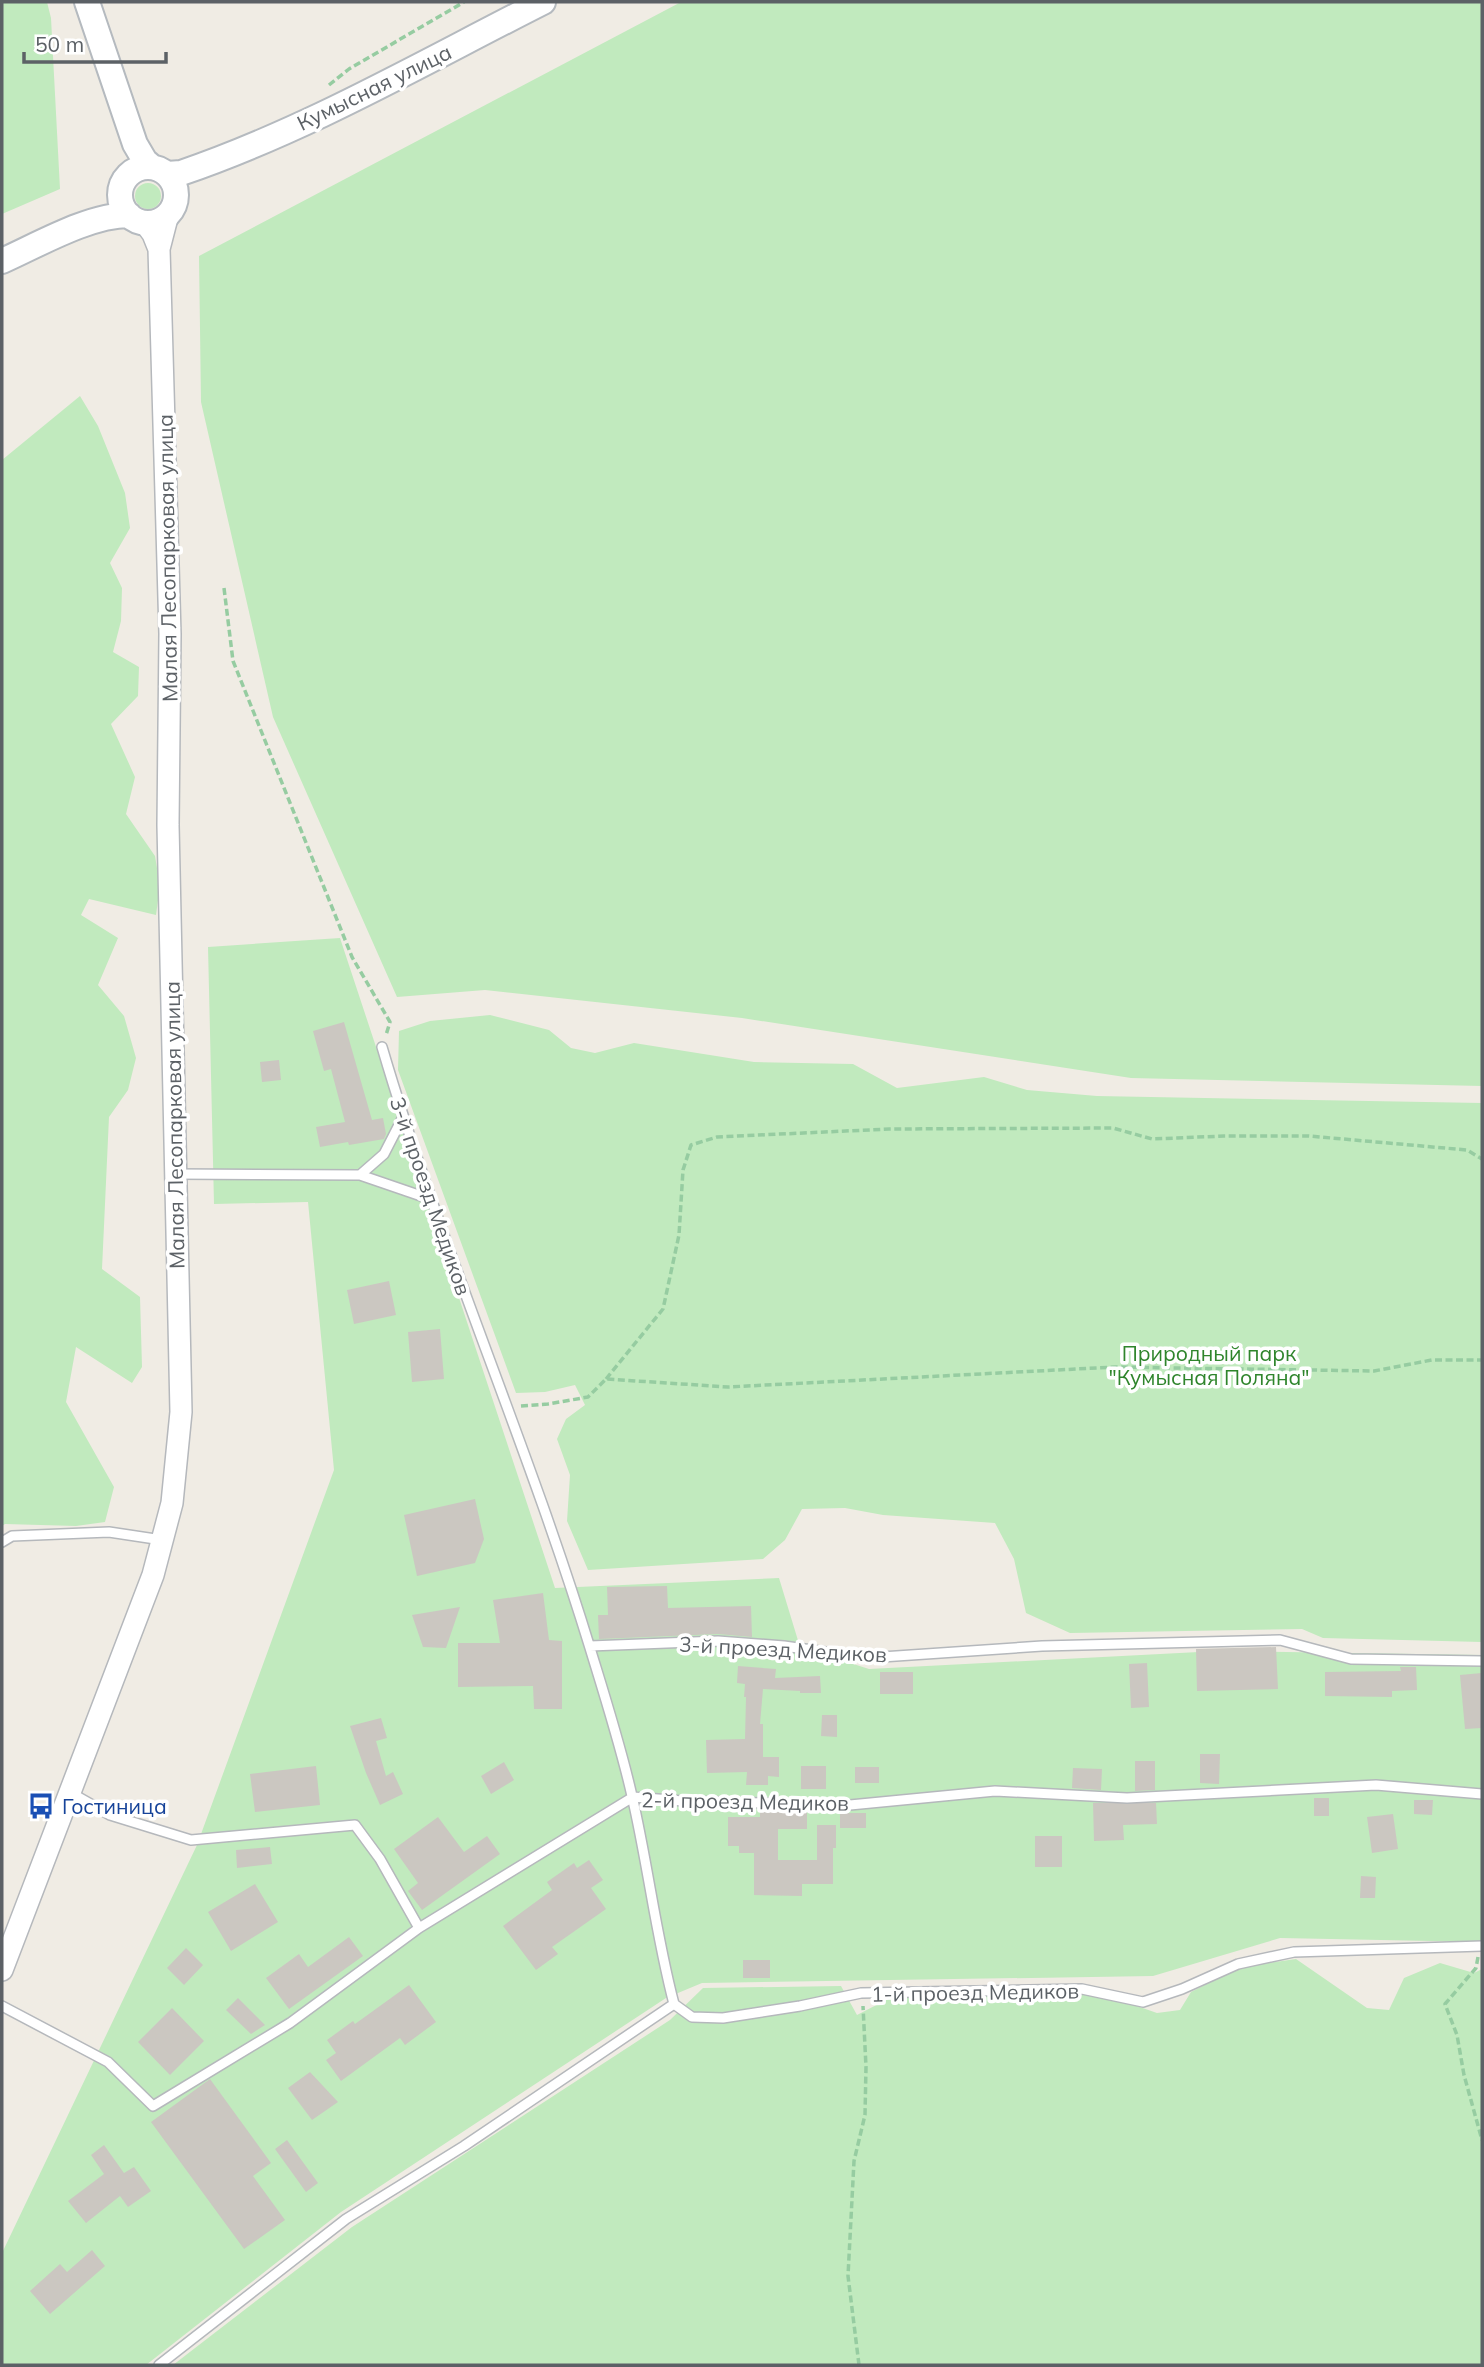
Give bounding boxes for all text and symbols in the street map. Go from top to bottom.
scale bar [24,21,166,65]
text: 50 m [35,31,84,57]
street label: Кумысная улица [293,38,455,136]
street label: Малая Лесопарковая улица [151,414,183,702]
street label: Малая Лесопарковая улица [158,981,190,1269]
street label: 3-й проезд Медиков [385,1093,477,1299]
park label: Природный парк "Кумысная Поляна" [1108,1340,1310,1390]
street label: 3-й проезд Медиков [678,1631,888,1667]
street label: 2-й проезд Медиков [641,1786,849,1816]
bus stop icon: Гостиница [26,1791,56,1821]
place label: Гостиница [62,1793,167,1819]
street label: 1-й проезд Медиков [871,1977,1079,2007]

